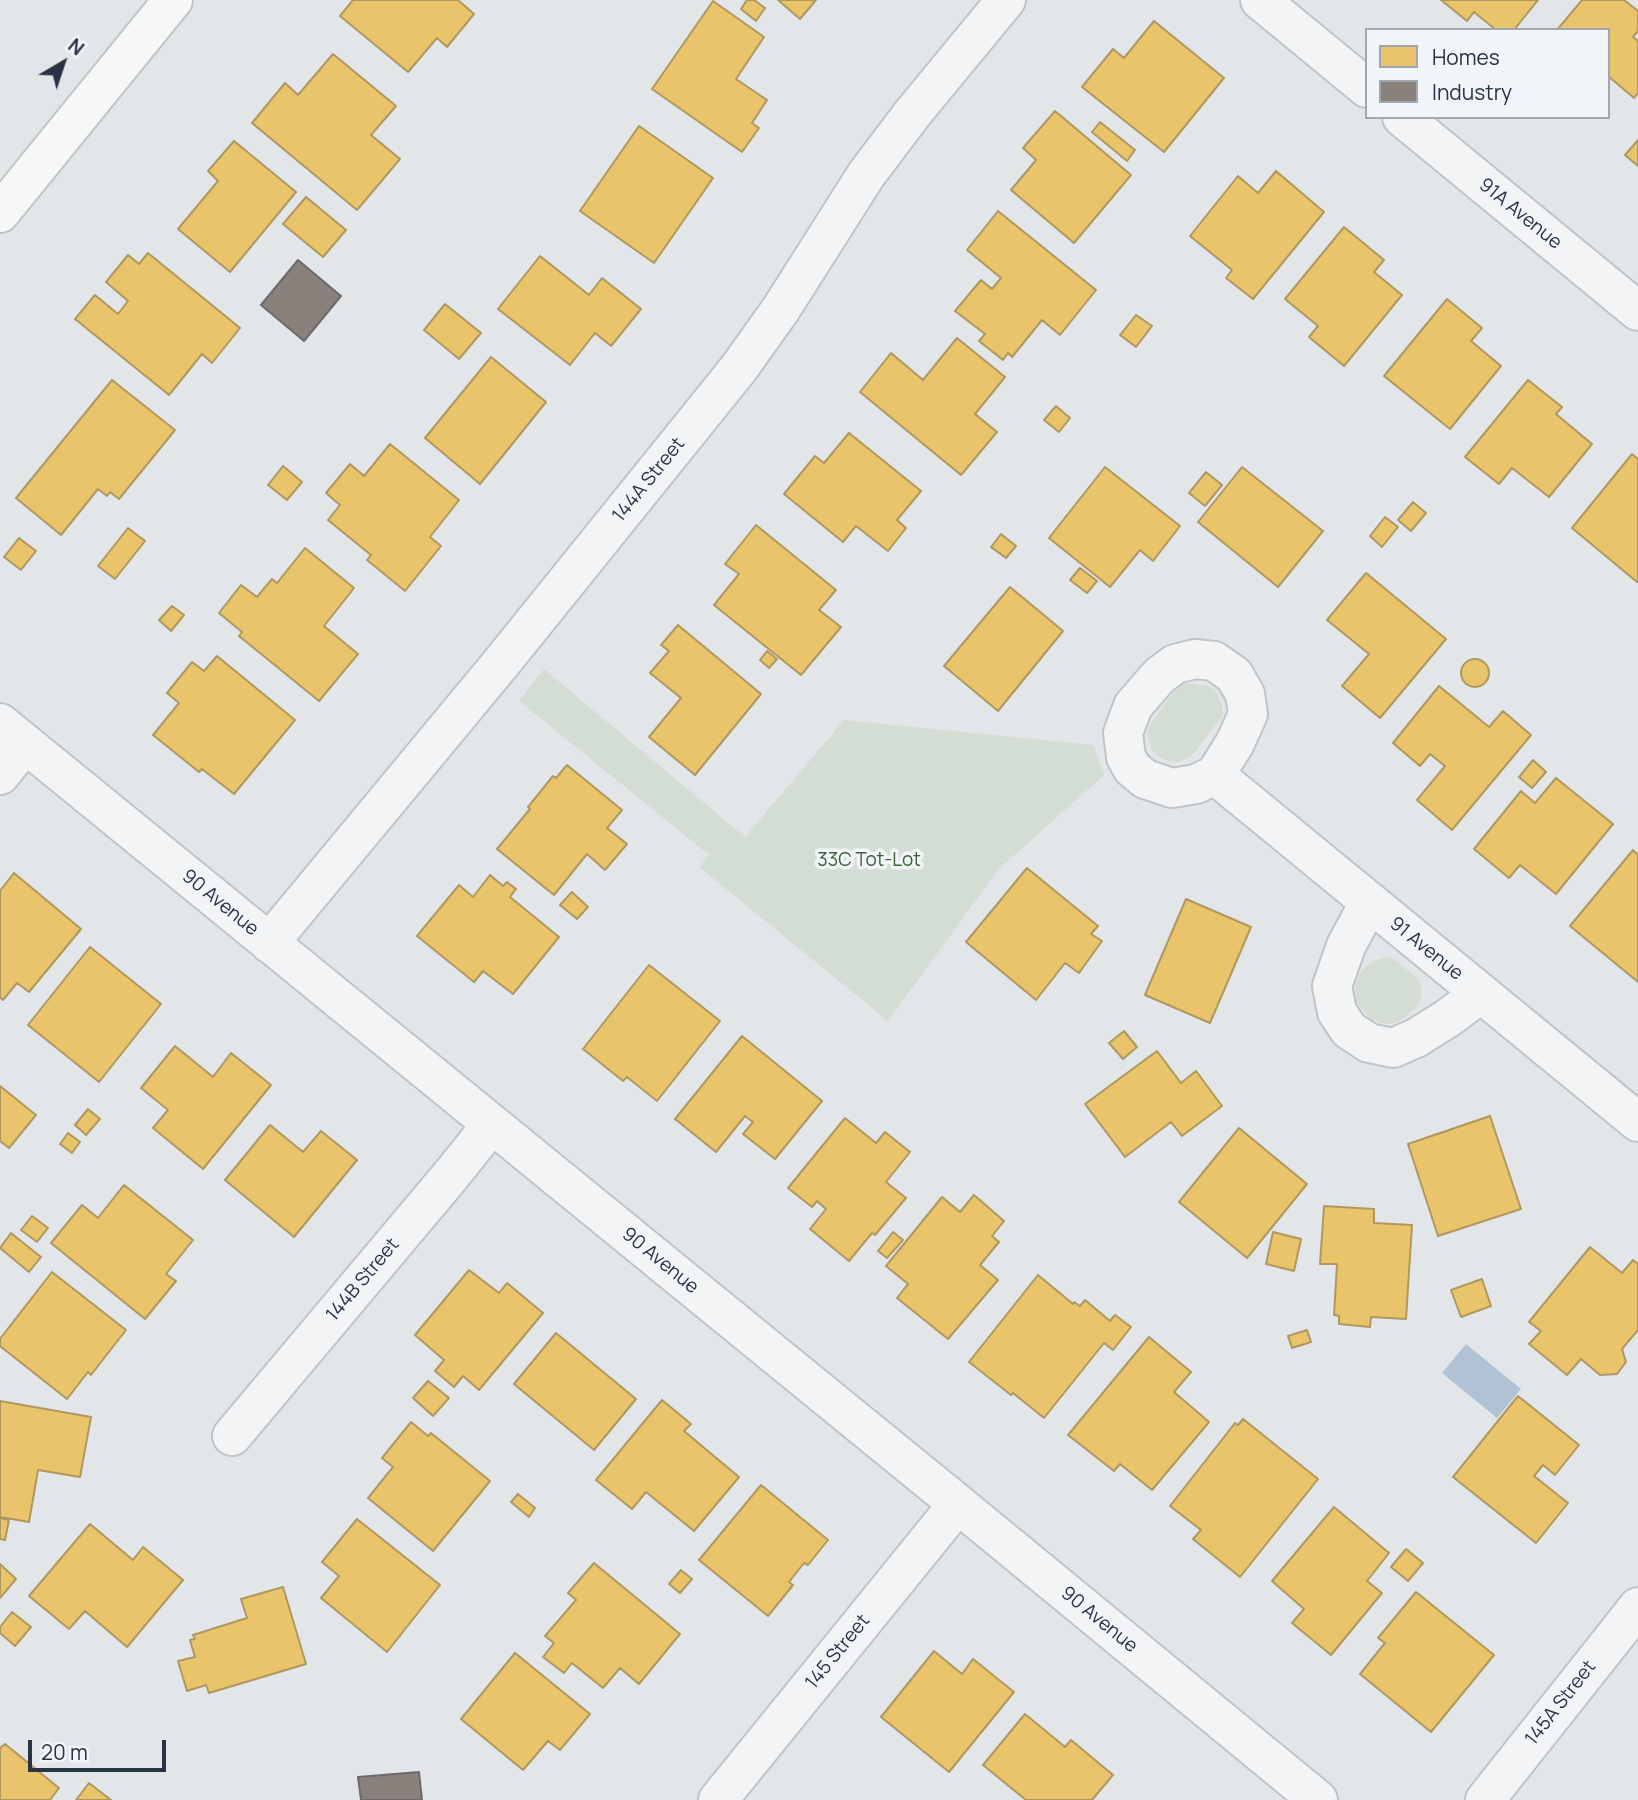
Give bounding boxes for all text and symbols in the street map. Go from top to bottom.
north arrow [28,28,98,98]
legend [1365,28,1610,119]
text: N [63,32,90,61]
text: Homes [1432,43,1500,71]
text: Industry [1432,78,1512,106]
street label: 91A Avenue [1474,174,1566,254]
street label: 144A Street [608,433,690,527]
park label: 33C Tot-Lot [817,850,921,872]
street label: 90 Avenue [177,865,263,941]
street label: 91 Avenue [1385,912,1467,986]
street label: 90 Avenue [617,1223,703,1299]
street label: 144B Street [322,1234,404,1326]
street label: 90 Avenue [1056,1582,1142,1658]
street label: 145 Street [801,1610,875,1694]
street label: 145A Street [1521,1656,1601,1750]
scale bar [32,1727,170,1771]
text: 20 m [41,1738,88,1766]

